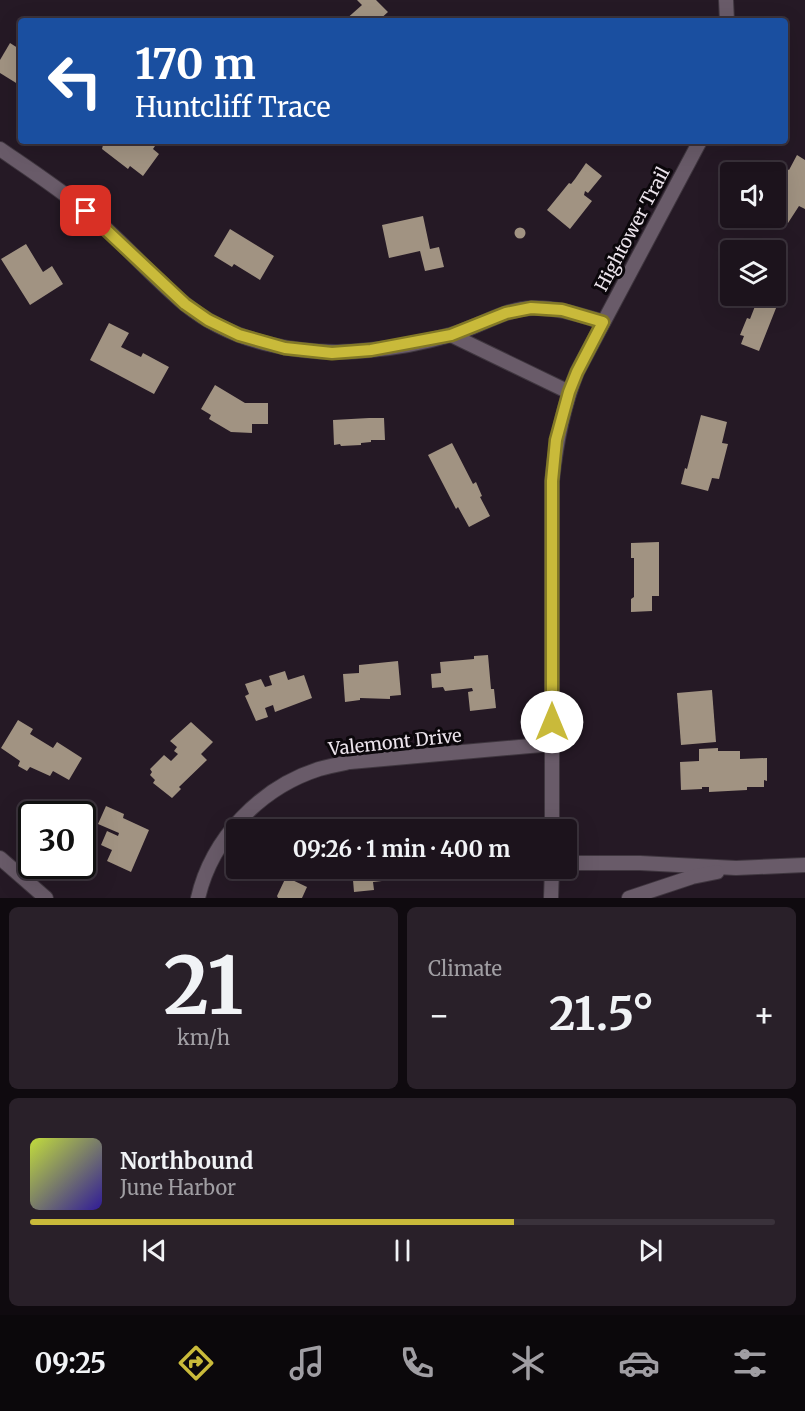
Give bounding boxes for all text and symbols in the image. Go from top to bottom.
text: 170 m [135,38,256,90]
icon: left [36,42,114,120]
text: Huntcliff Trace [135,90,331,124]
street label: Hightower Trail [590,162,675,295]
map controls [720,162,786,306]
button: sound [720,162,786,228]
pin [60,185,111,236]
icon: arrive [69,194,102,227]
button: layers [720,240,786,306]
position arrow [520,690,584,754]
street label: Valemont Drive [326,724,463,761]
speed limit sign: 30 [18,801,96,879]
text: 09:26 · 1 min · 400 m [293,835,510,863]
text: 21 [164,937,243,1035]
text: Climate [428,956,502,981]
text: 21.5° [549,986,654,1042]
text: − [428,995,450,1036]
text: + [753,995,775,1036]
text: km/h [177,1025,230,1050]
text: Northbound [120,1147,253,1175]
text: June Harbor [120,1175,236,1200]
icon: previous [138,1234,171,1267]
icon: pause [386,1234,419,1267]
icon: next [634,1234,667,1267]
icon: directions [175,1342,217,1384]
icon: music [286,1342,328,1384]
icon: phone [396,1342,438,1384]
icon: climate [507,1342,549,1384]
icon: car [618,1342,660,1384]
icon: filters [729,1342,771,1384]
text: 09:25 [34,1346,106,1380]

